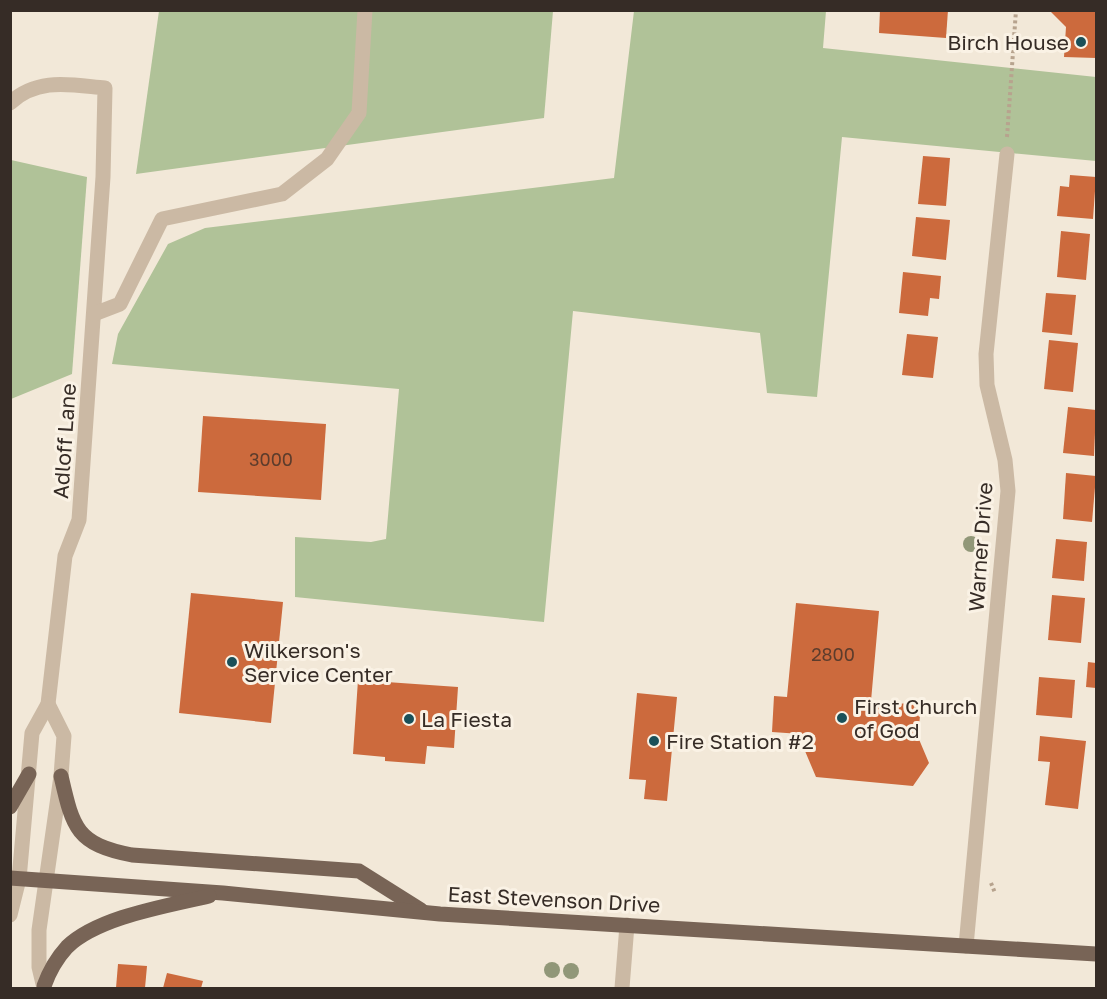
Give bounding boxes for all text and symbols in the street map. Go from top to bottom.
place label: Birch House [947,29,1069,55]
marker: Birch House [1074,35,1088,49]
street label: Adloff Lane [47,382,81,500]
house number: 3000 [249,448,293,470]
street label: Warner Drive [962,481,998,613]
place label: Wilkerson's Service Center [244,637,393,687]
house number: 2800 [811,643,855,665]
marker: Wilkerson's Service Center [225,655,239,669]
place label: First Church of God [854,693,977,743]
place label: La Fiesta [421,706,512,732]
marker: First Church of God [835,711,849,725]
marker: La Fiesta [402,712,416,726]
place label: Fire Station #2 [666,728,814,754]
marker: Fire Station #2 [647,734,661,748]
street label: East Stevenson Drive [447,880,661,918]

